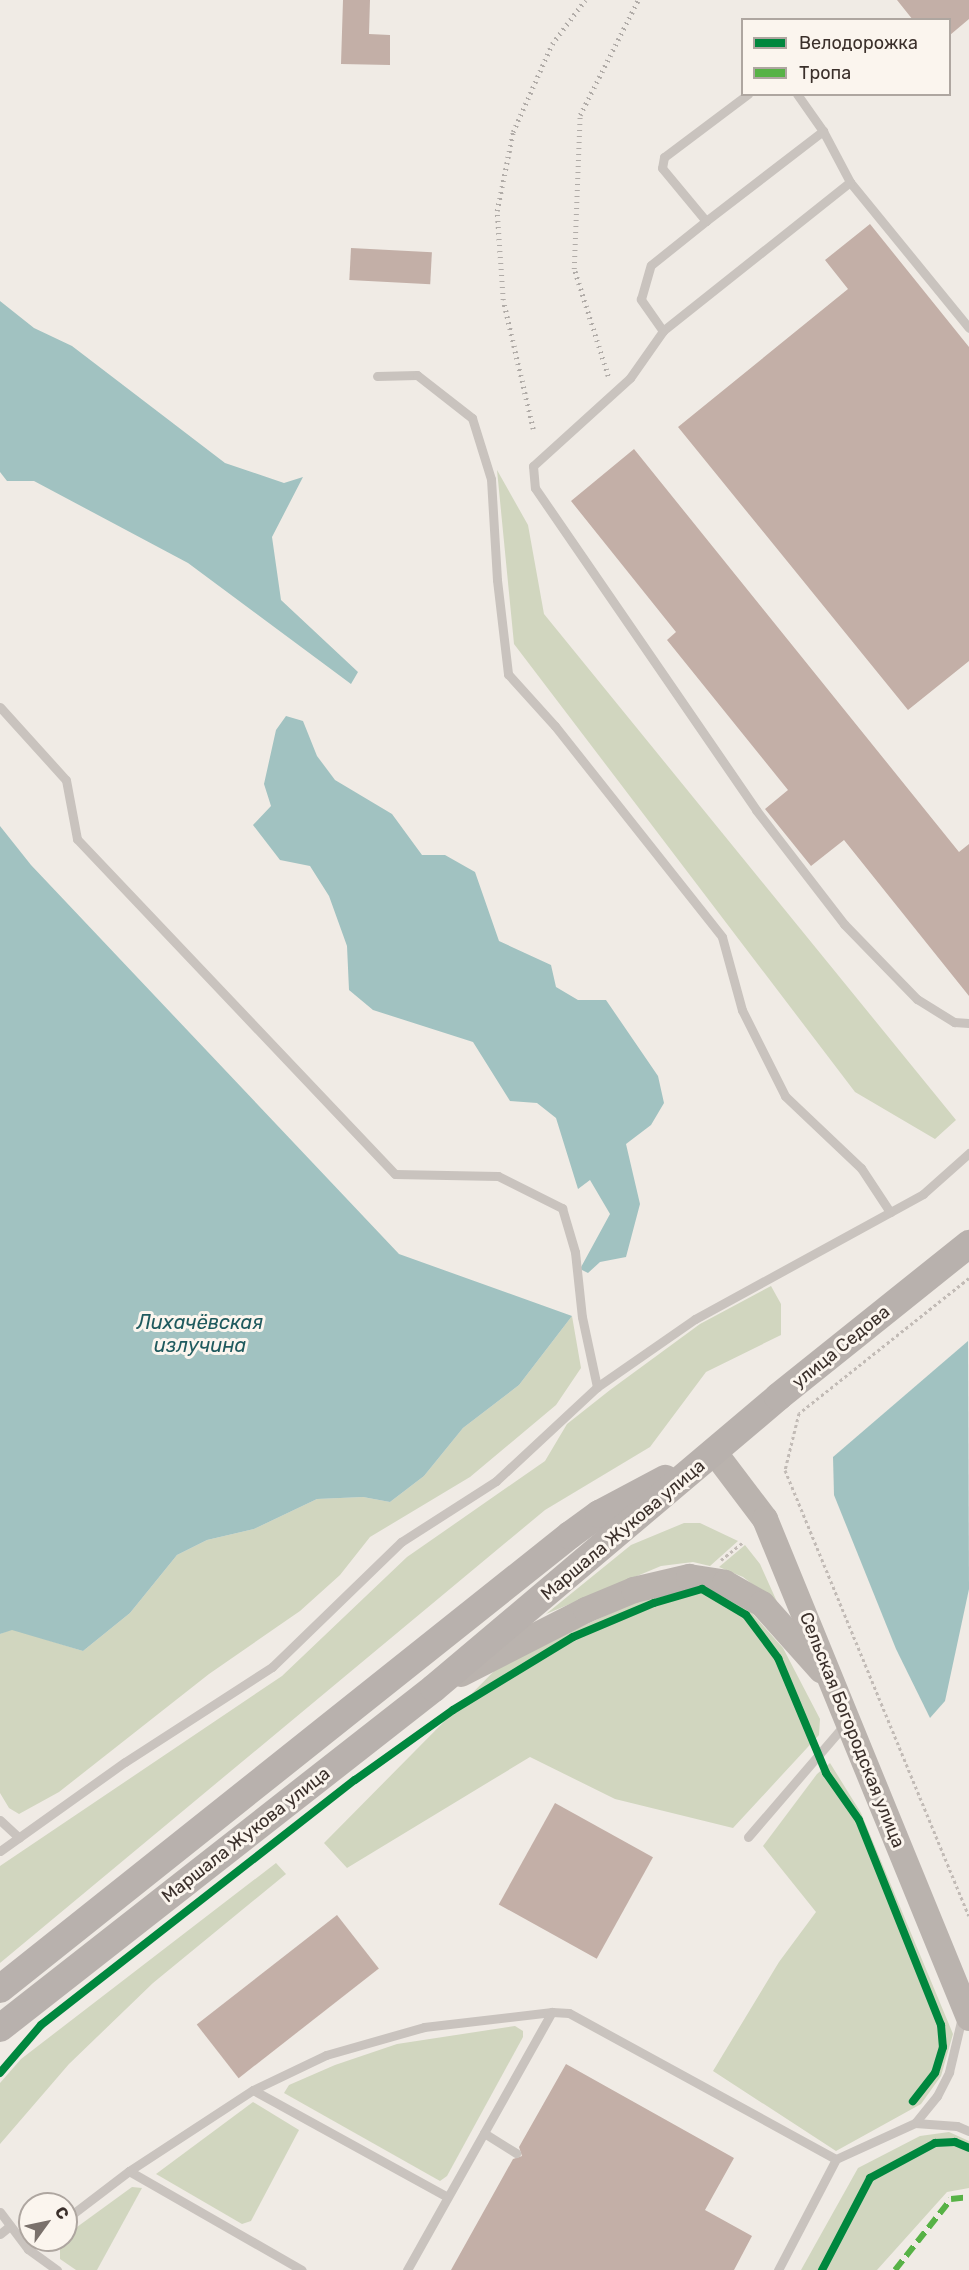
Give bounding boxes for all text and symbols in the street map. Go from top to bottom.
legend [741,18,951,96]
text: Велодорожка [799,32,918,54]
text: Тропа [799,62,851,84]
street label: улица Седова [788,1301,894,1393]
water label: Лихачёвская излучина [137,1311,263,1358]
street label: Маршала Жукова улица [537,1455,709,1605]
street label: Сельская Богородская улица [795,1609,909,1851]
street label: Маршала Жукова улица [158,1763,334,1907]
north arrow [18,2192,78,2252]
text: С [51,2203,73,2223]

